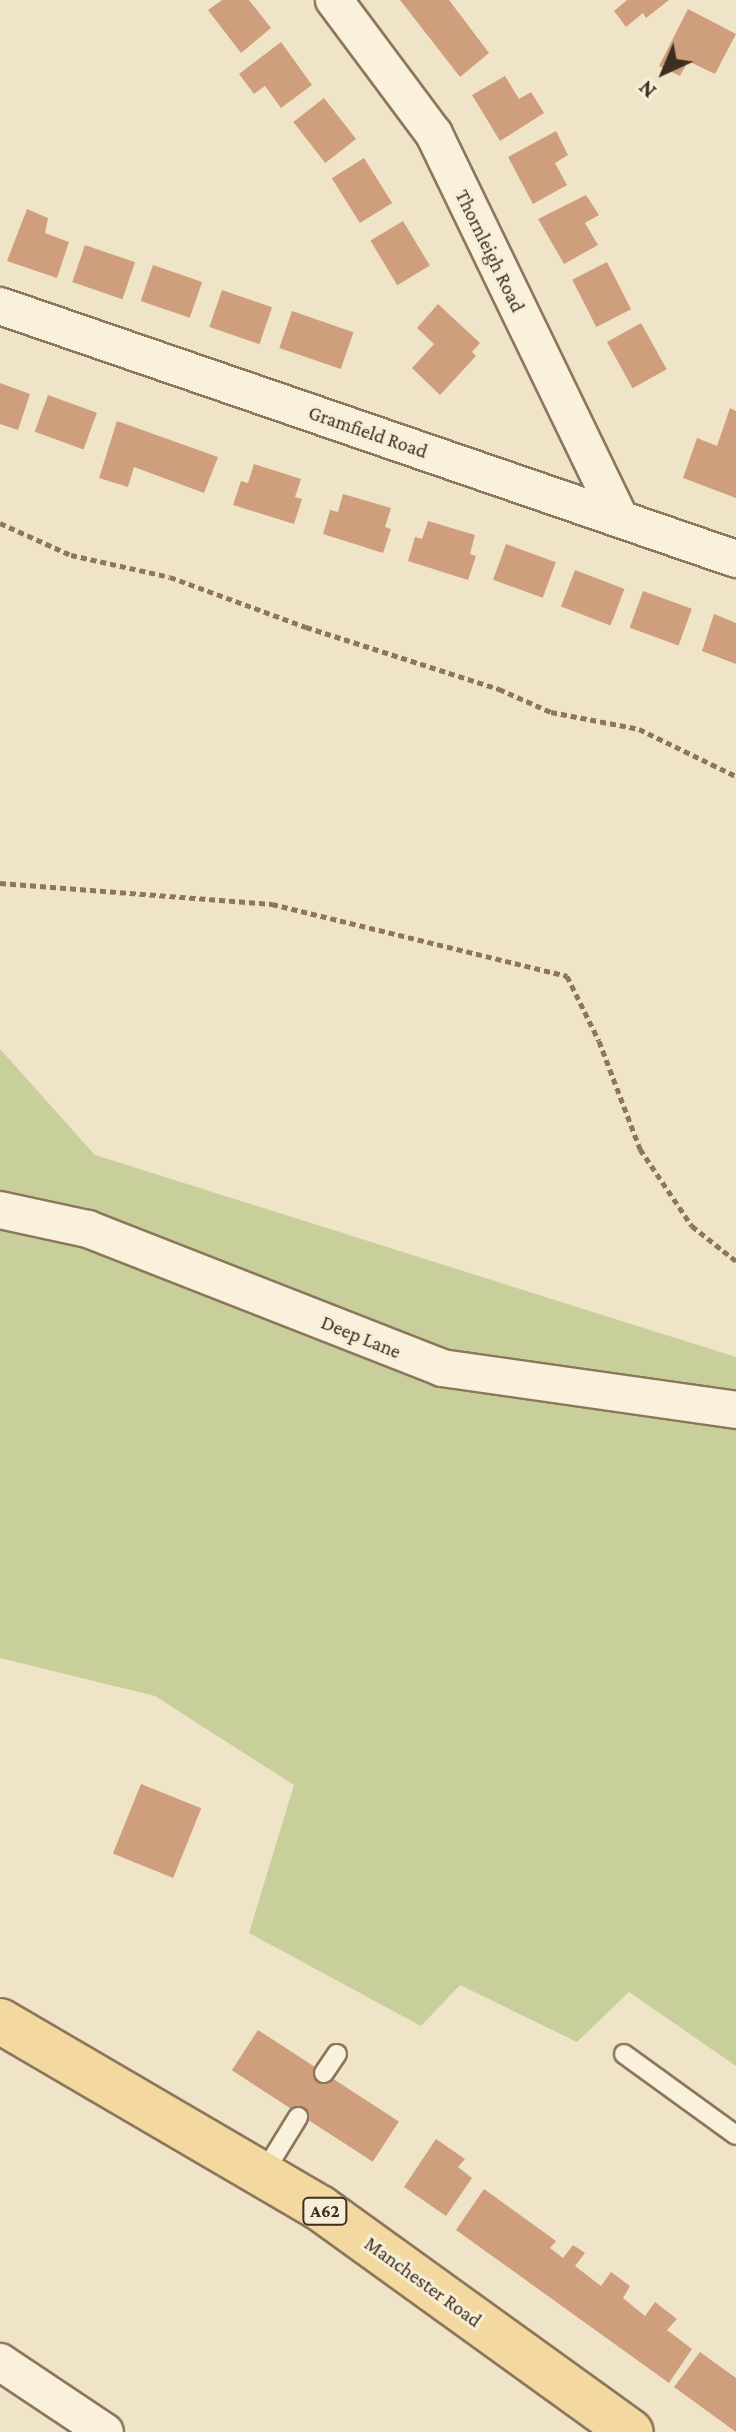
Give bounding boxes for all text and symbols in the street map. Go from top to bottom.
north arrow [624,32,704,112]
text: N [633,75,661,104]
street label: Thornleigh Road [450,186,530,316]
street label: Gramfield Road [305,400,431,464]
street label: Deep Lane [318,1310,404,1364]
road number: A62 [301,2197,349,2225]
street label: Manchester Road [360,2231,486,2333]

